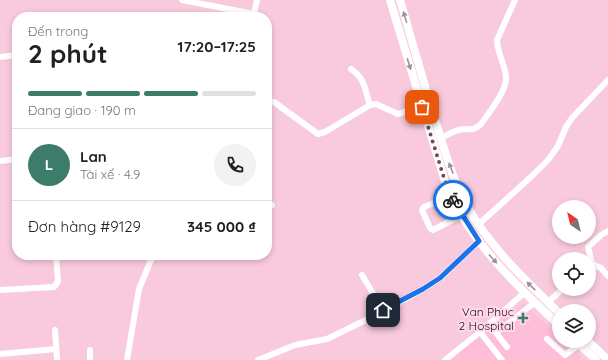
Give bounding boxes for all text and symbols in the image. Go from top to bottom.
one-way arrow [401,11,407,23]
text: Đến trong [28,23,88,39]
text: 2 phút [28,37,108,70]
text: 17:20–17:25 [178,37,256,56]
one-way arrow [406,58,412,70]
pin [405,90,439,124]
icon: bag [411,96,433,118]
text: Đang giao · 190 m [28,102,136,118]
button: phone [214,144,256,186]
text: Lan [80,147,107,166]
text: L [45,155,53,174]
one-way arrow [447,162,453,174]
text: Tài xế · 4.9 [80,166,140,182]
courier [433,180,473,220]
icon: bike [442,189,464,211]
north arrow [552,200,596,244]
map controls [552,200,596,348]
text: Đơn hàng #9129 [28,217,141,236]
text: 345 000 ₫ [187,217,256,236]
button: locate [552,252,596,296]
one-way arrow [488,254,497,264]
one-way arrow [526,281,536,291]
pin [366,293,400,327]
icon: home [372,299,394,321]
place label: Van Phuc 2 Hospital [459,304,514,333]
button: layers [552,304,596,348]
marker: Van Phuc 2 Hospital [517,312,529,324]

